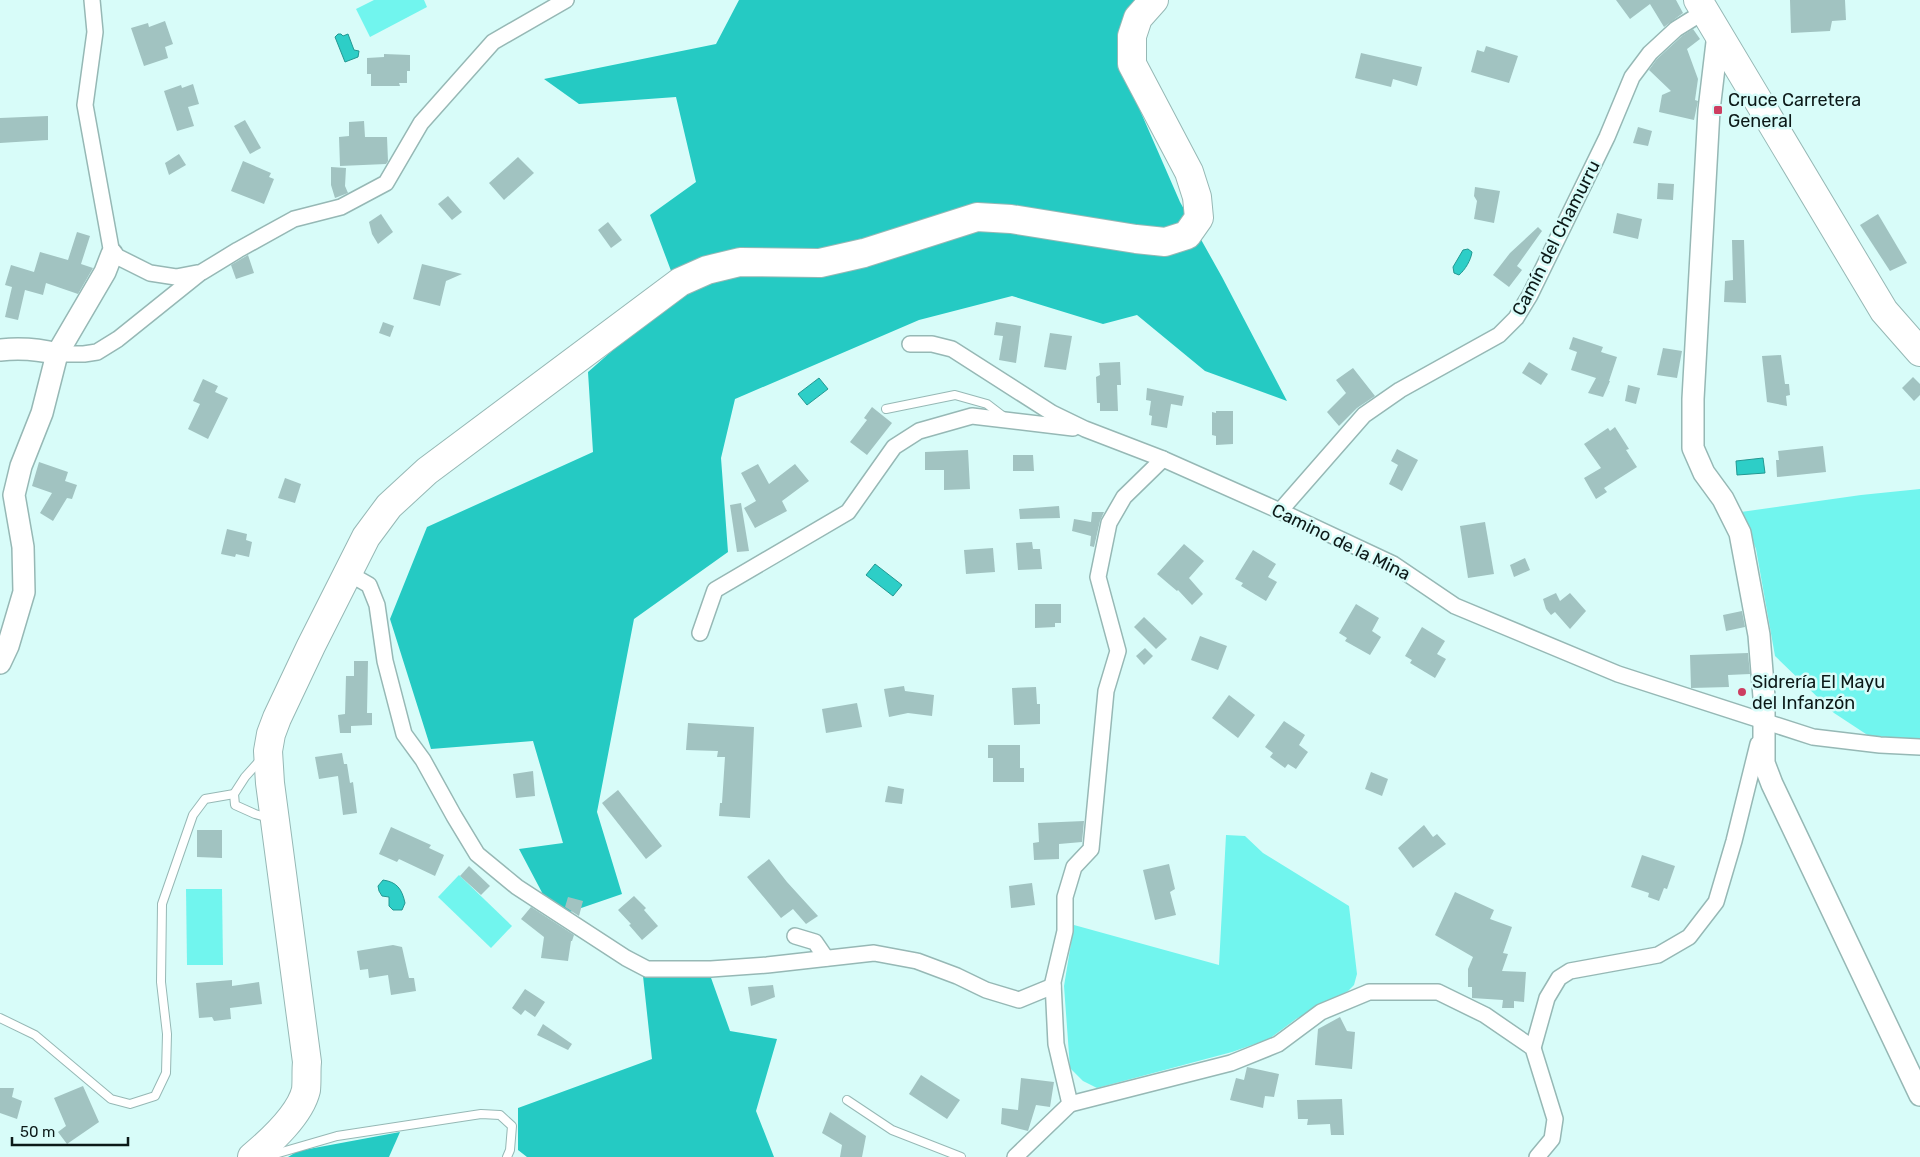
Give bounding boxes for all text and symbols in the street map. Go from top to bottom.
place label: Cruce Carretera General [1728,89,1861,132]
marker: Cruce Carretera General [1712,104,1724,116]
street label: Camín del Chamurru [1507,157,1605,319]
street label: Camino de la Mina [1268,499,1414,585]
place label: Sidrería El Mayu del Infanzón [1752,671,1885,714]
marker: Sidrería El Mayu del Infanzón [1736,686,1748,698]
scale bar [12,1114,129,1146]
text: 50 m [20,1123,55,1141]

